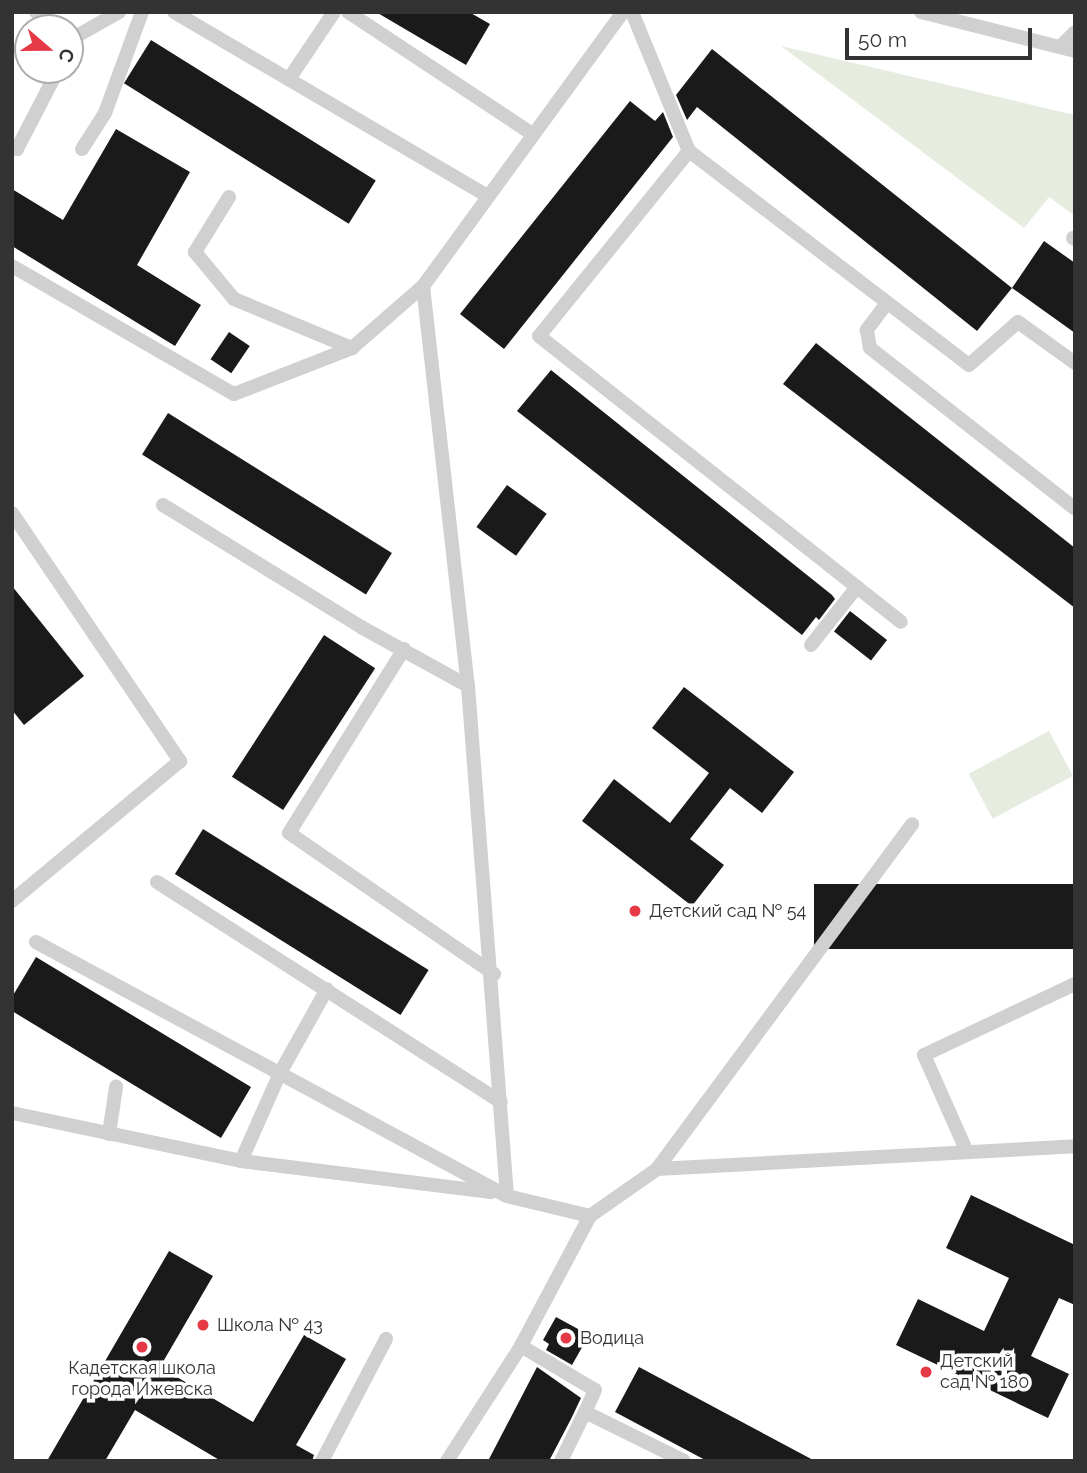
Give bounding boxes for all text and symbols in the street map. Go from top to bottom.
north arrow [14,14,84,84]
scale bar [849,14,1036,58]
text: 50 m [858,27,907,52]
text: С [54,46,79,65]
place label: Детский сад № 54 [649,900,806,922]
marker: Детский сад № 54 [627,903,643,919]
place label: Школа № 43 [217,1314,323,1336]
marker: Школа № 43 [195,1317,211,1333]
place label: Водица [580,1327,644,1349]
marker: Водица [558,1330,574,1346]
marker: Кадетская школа города Ижевска [134,1339,150,1355]
place label: Детский сад № 180 [940,1351,1029,1394]
place label: Кадетская школа города Ижевска [68,1358,216,1400]
marker: Детский сад № 180 [918,1364,934,1380]

